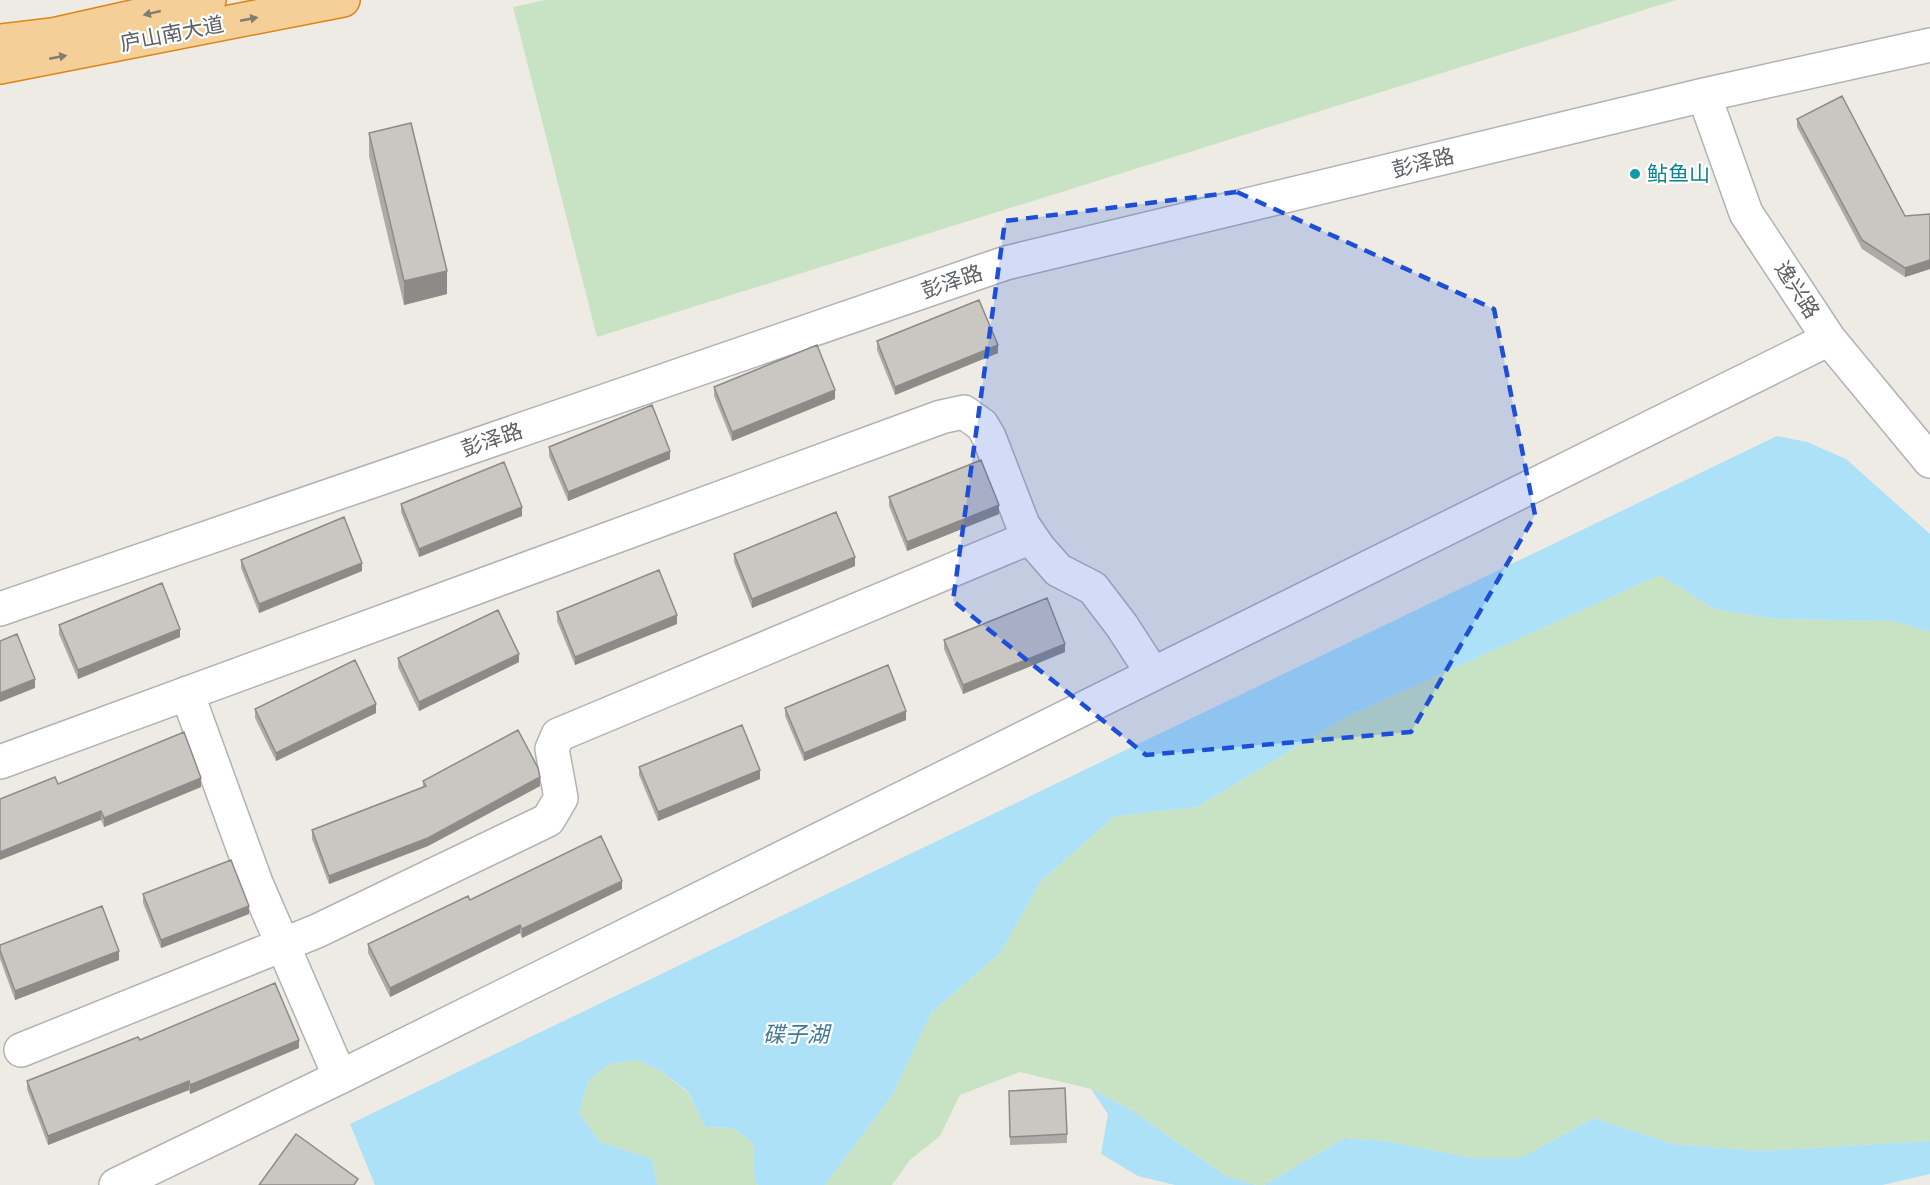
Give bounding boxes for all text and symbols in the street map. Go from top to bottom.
one-way arrow [142,9,161,18]
street label: 庐山南大道 [118,10,226,55]
one-way arrow [239,14,258,23]
one-way arrow [48,52,67,61]
street label: 彭泽路 [1389,142,1456,181]
place label: 鲇鱼山 [1647,160,1710,185]
marker: 鲇鱼山 [1628,167,1642,181]
street label: 逸兴路 [1771,256,1826,322]
street label: 彭泽路 [918,259,985,303]
street label: 彭泽路 [458,417,525,461]
water label: 碟子湖 [763,1020,832,1047]

